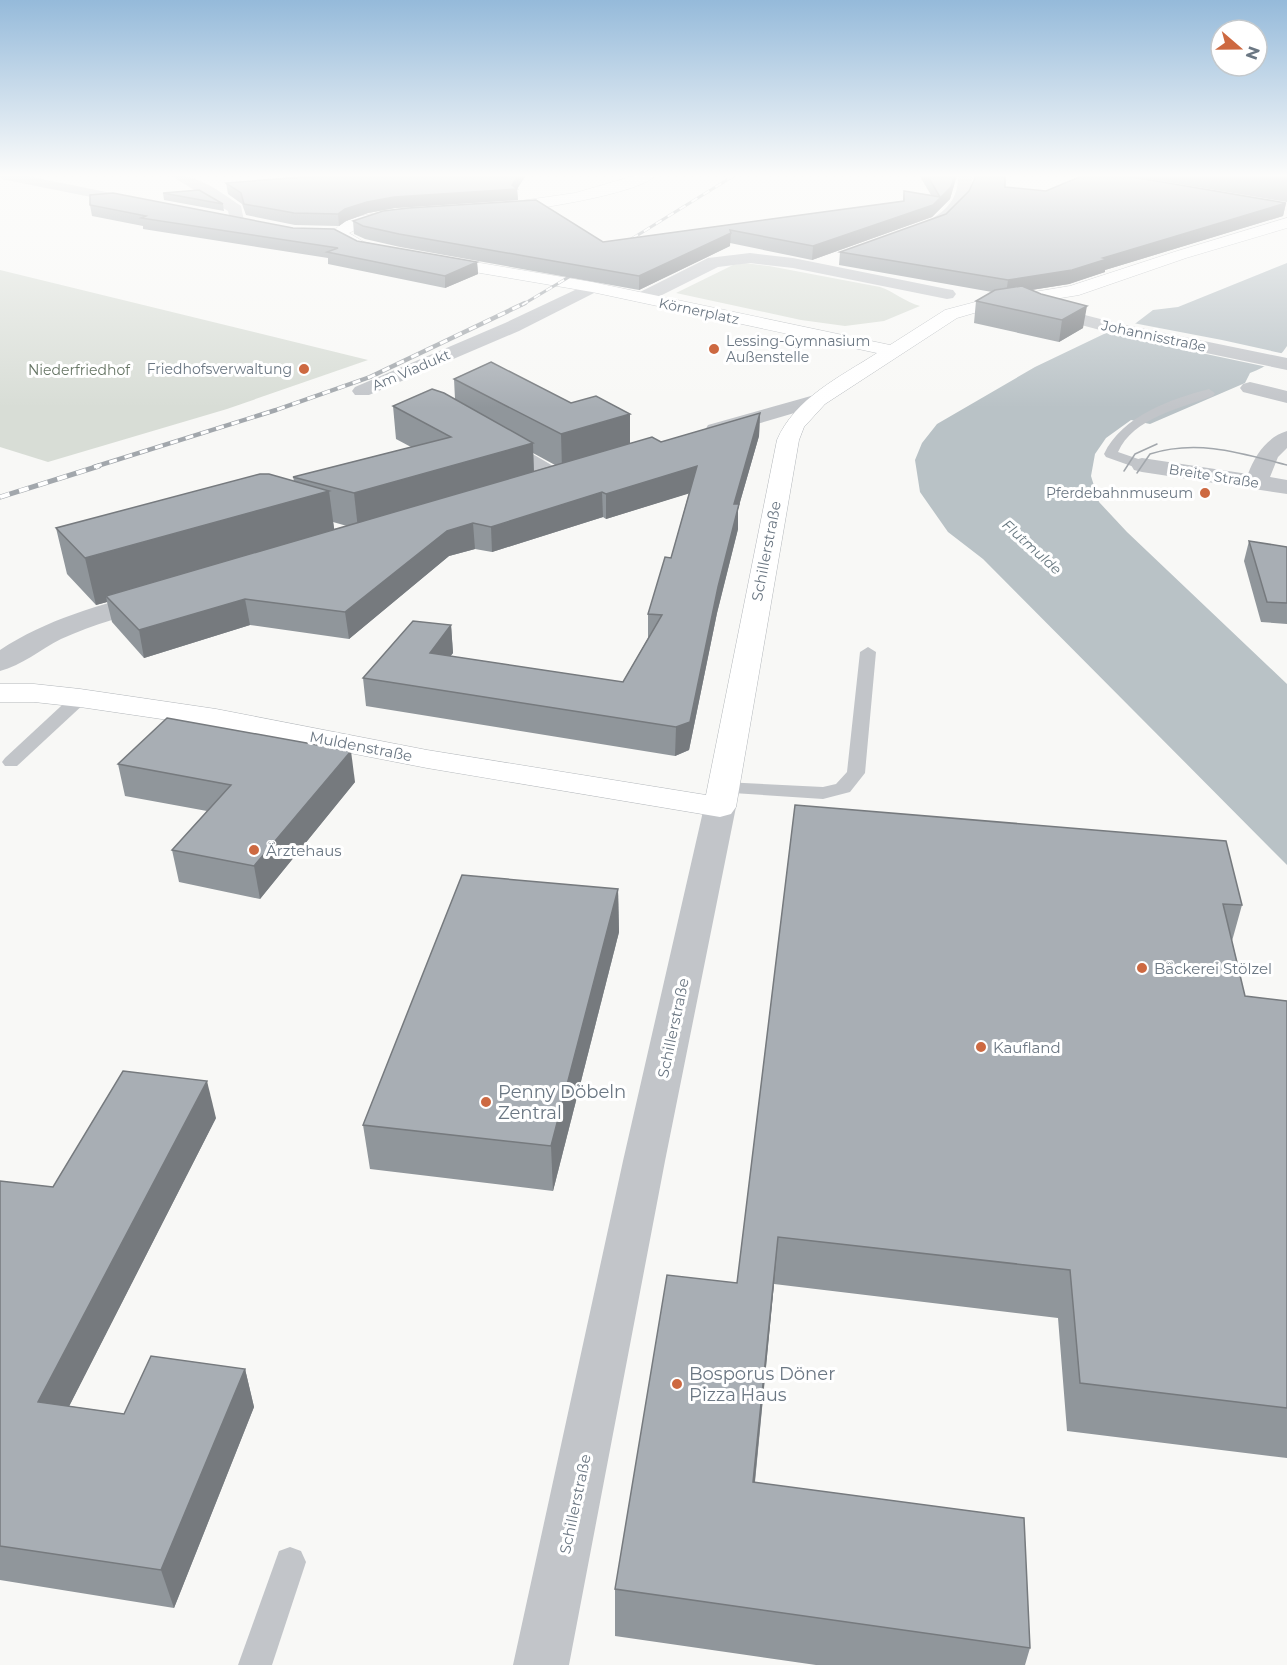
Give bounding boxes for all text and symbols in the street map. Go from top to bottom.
north arrow [1209,18,1269,78]
text: N [1241,44,1264,62]
street label: Körnerplatz [657,294,741,328]
street label: Johannisstraße [1099,316,1208,356]
place label: Lessing-Gymnasium Außenstelle [726,332,870,366]
marker: Lessing-Gymnasium Außenstelle [707,342,721,356]
street label: Am Viadukt [369,345,453,395]
place label: Friedhofsverwaltung [147,360,292,378]
park label: Niederfriedhof [28,361,131,379]
marker: Friedhofsverwaltung [297,362,311,376]
street label: Breite Straße [1168,460,1260,492]
place label: Pferdebahnmuseum [1046,484,1193,502]
marker: Pferdebahnmuseum [1198,486,1212,500]
street label: Schillerstraße [747,499,785,603]
water label: Flutmulde [999,516,1065,578]
street label: Muldenstraße [308,727,414,765]
place label: Ärztehaus [266,841,342,860]
marker: Ärztehaus [247,843,261,857]
place label: Bäckerei Stölzel [1154,959,1272,978]
marker: Bäckerei Stölzel [1135,961,1149,975]
street label: Schillerstraße [653,976,693,1080]
place label: Kaufland [993,1038,1061,1057]
marker: Kaufland [974,1040,988,1054]
place label: Penny Döbeln Zentral [498,1081,626,1124]
marker: Penny Döbeln Zentral [479,1095,493,1109]
place label: Bosporus Döner Pizza Haus [689,1363,835,1406]
marker: Bosporus Döner Pizza Haus [670,1377,684,1391]
street label: Schillerstraße [555,1452,595,1556]

